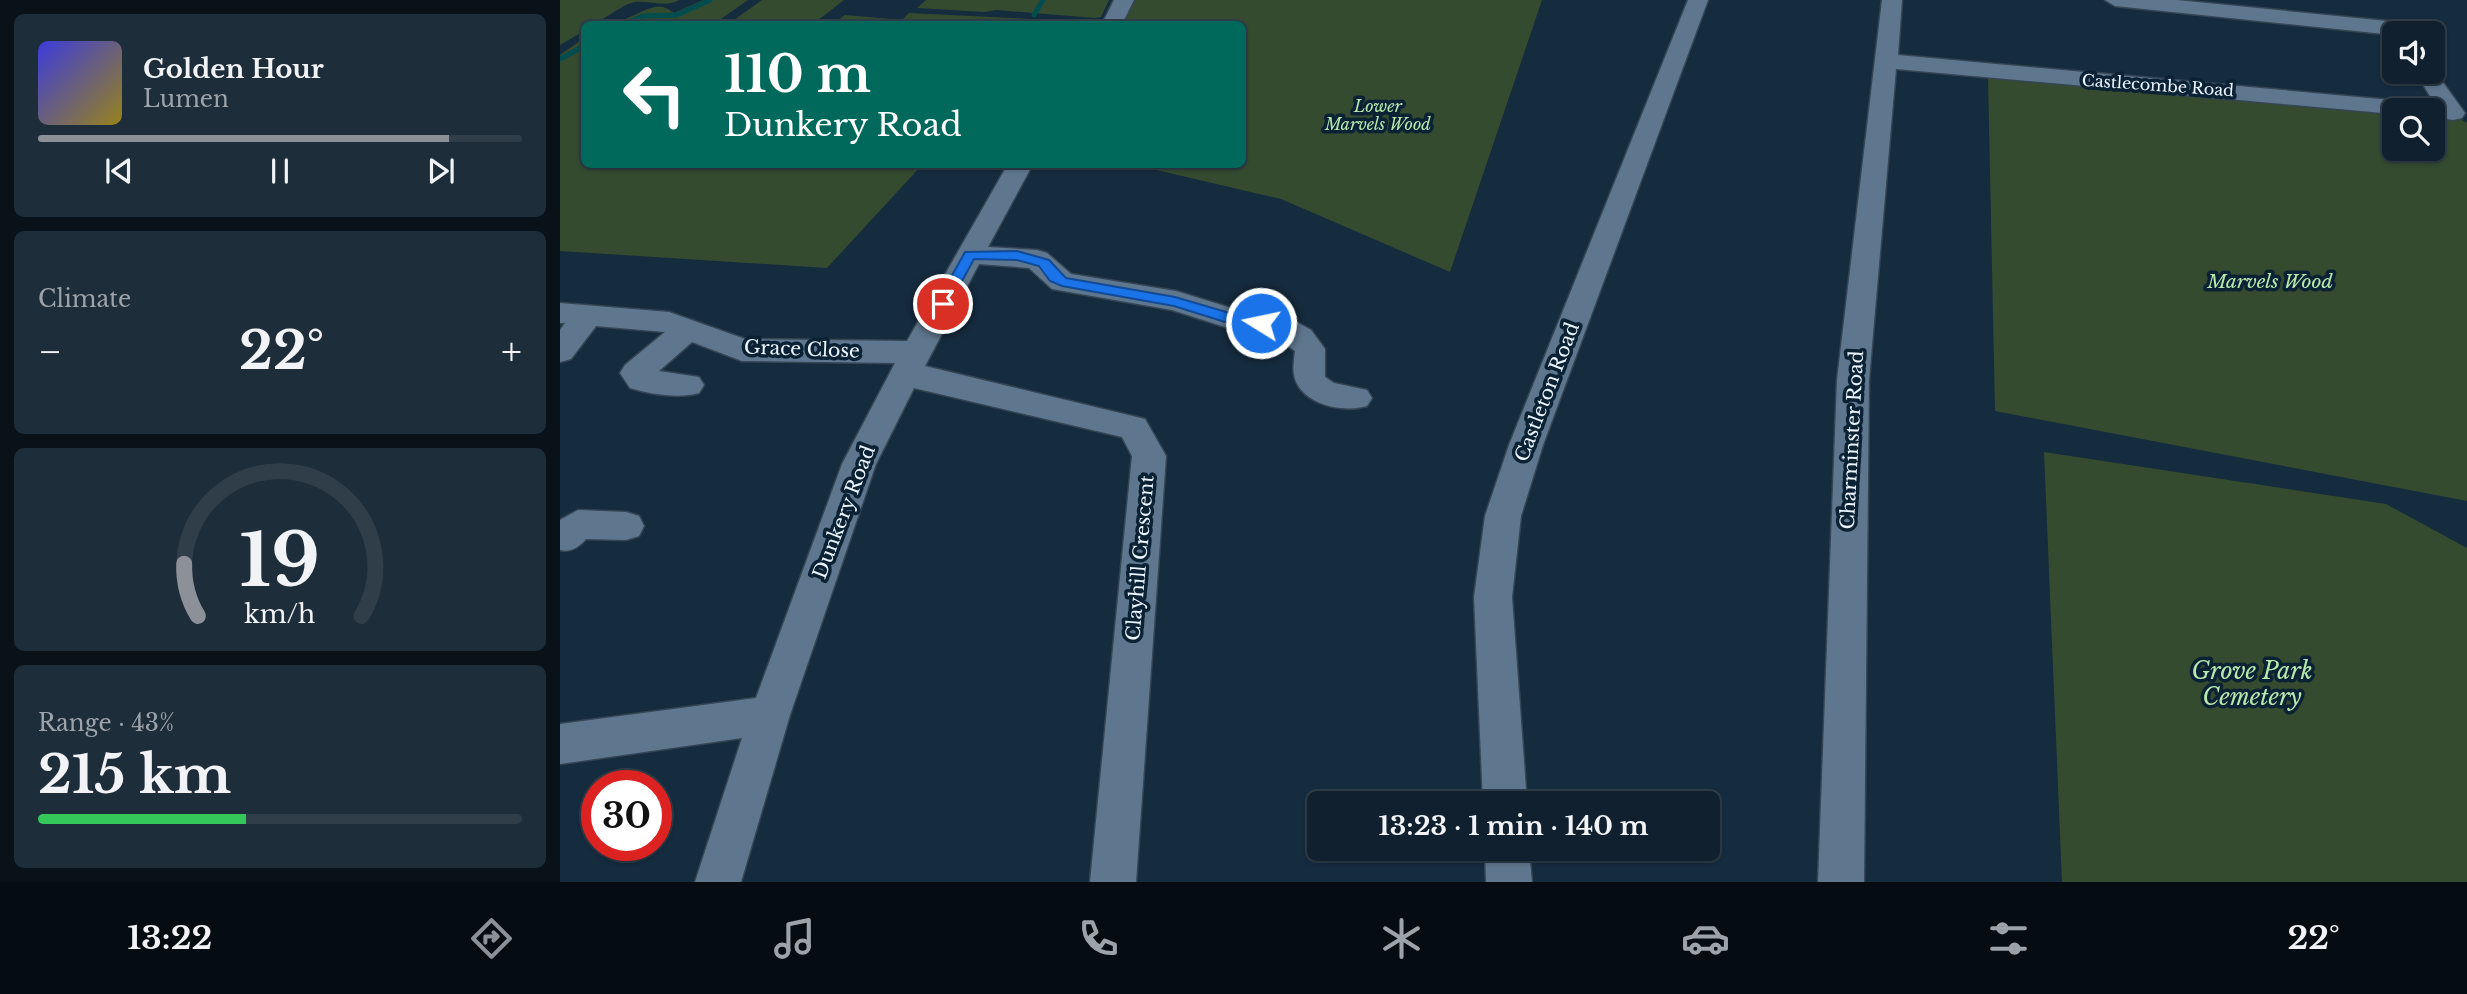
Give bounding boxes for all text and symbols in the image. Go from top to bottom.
map controls [2382,21,2445,161]
button: sound [2382,21,2445,84]
text: 110 m [724,44,871,105]
icon: left [609,49,700,140]
text: Golden Hour [143,53,324,85]
street label: Castlecombe Road [2081,70,2235,100]
text: Lumen [143,85,229,113]
park label: Lower Marvels Wood [1324,96,1431,134]
button: search [2382,98,2445,161]
text: Dunkery Road [724,105,962,145]
icon: previous [100,152,138,190]
icon: pause [261,152,299,190]
icon: next [422,152,460,190]
park label: Marvels Wood [2206,270,2333,293]
pin [913,274,973,334]
text: Climate [38,285,131,313]
icon: arrive [924,285,962,323]
position arrow [1224,286,1298,360]
text: 22° [239,319,324,383]
street label: Castleton Road [1510,319,1584,465]
text: − [38,328,62,375]
text: + [501,328,522,375]
street label: Grace Close [744,335,860,363]
street label: Charminster Road [1836,350,1868,530]
street label: Dunkery Road [808,442,880,582]
street label: Clayhill Crescent [1121,474,1159,642]
text: 19 [240,515,320,606]
text: km/h [245,598,315,629]
park label: Grove Park Cemetery [2191,657,2313,711]
text: Range · 43% [38,709,174,737]
text: 215 km [38,743,231,807]
speed limit sign: 30 [581,770,672,861]
text: 13:23 · 1 min · 140 m [1378,810,1649,842]
icon: directions [467,914,516,963]
icon: music [770,914,819,963]
icon: phone [1074,914,1123,963]
icon: climate [1377,914,1426,963]
icon: car [1681,914,1730,963]
icon: filters [1984,914,2033,963]
text: 13:22 [127,918,212,958]
text: 22° [2287,918,2340,958]

